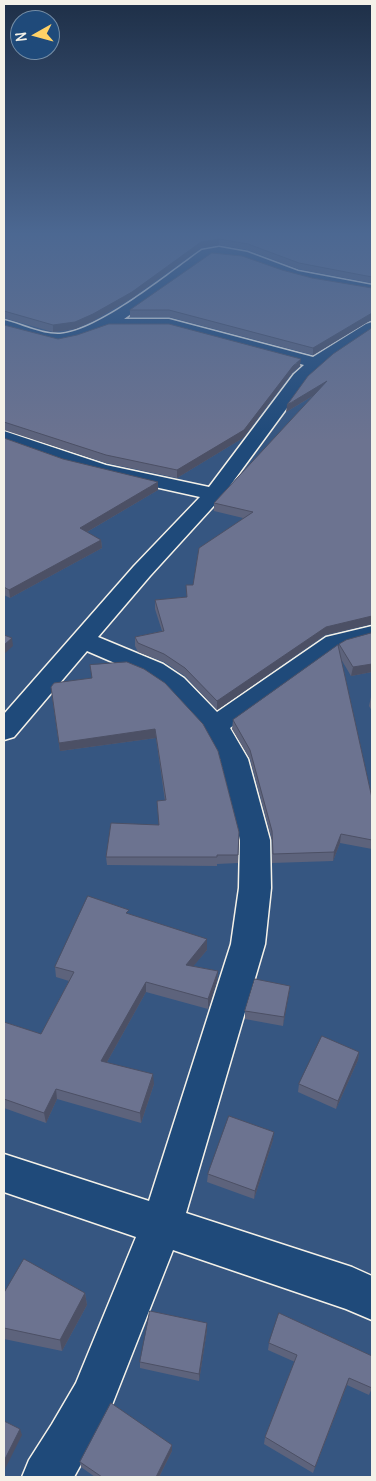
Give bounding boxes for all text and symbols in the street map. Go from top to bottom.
north arrow [10,10,60,60]
text: N [12,31,31,43]

